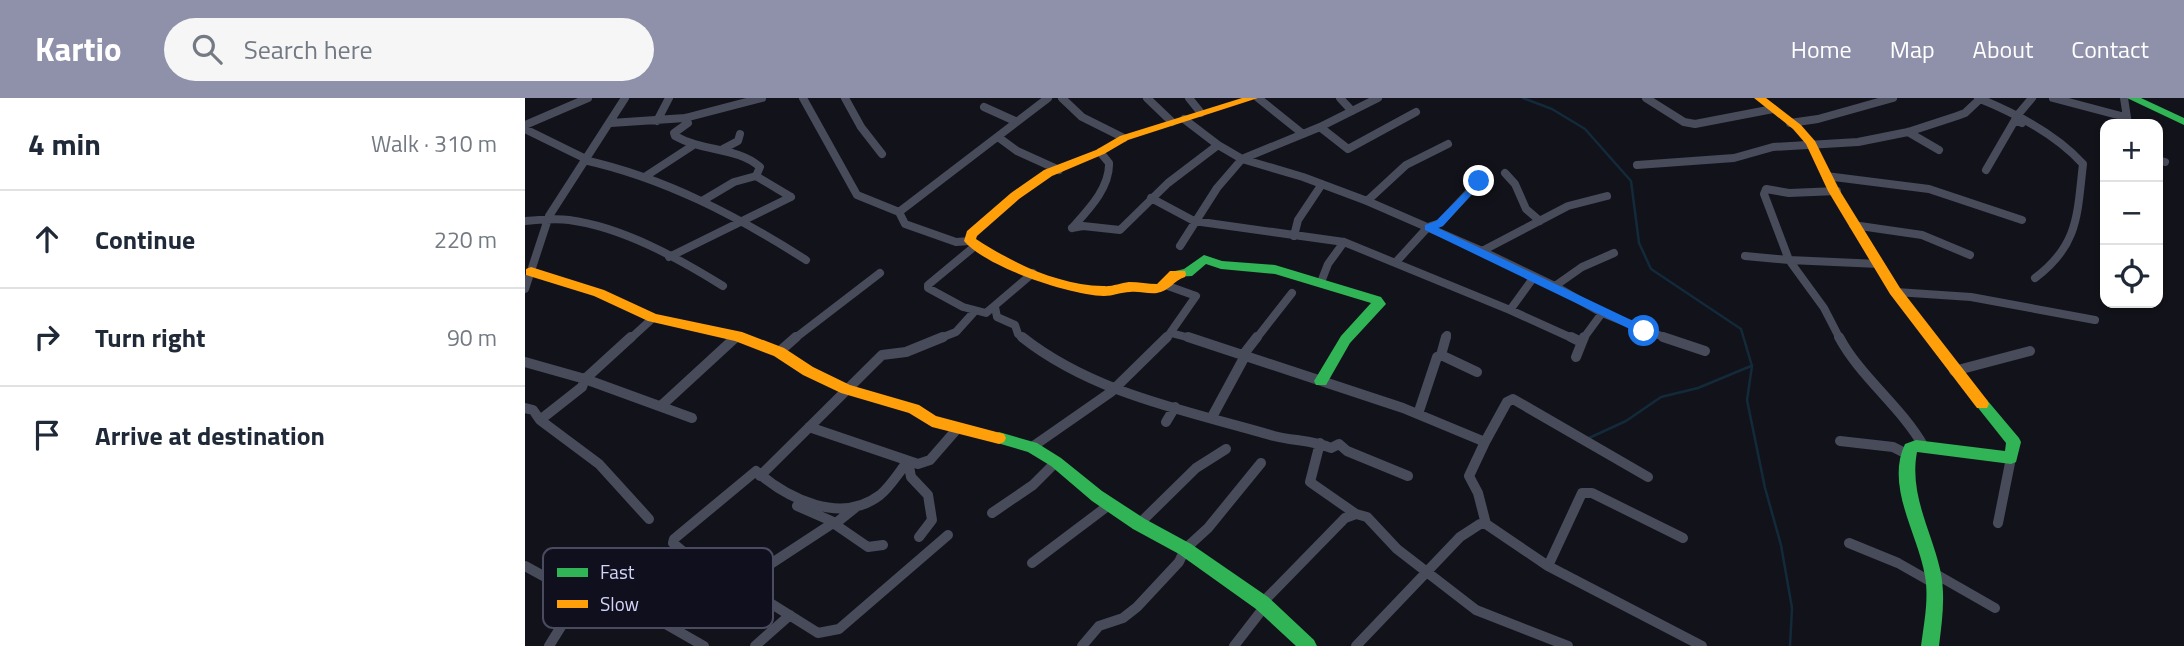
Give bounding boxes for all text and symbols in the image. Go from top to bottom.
search box [164,18,654,81]
text: Kartio [35,24,122,74]
icon: search [188,30,226,68]
text: Search here [244,30,373,69]
text: Home [1791,31,1852,67]
text: Map [1890,31,1935,67]
text: About [1973,31,2033,67]
text: Contact [2071,31,2149,67]
map controls [2100,119,2163,308]
button: + [2100,119,2163,182]
text: 4 min [28,121,101,167]
text: Walk · 310 m [371,126,497,161]
route end [1463,165,1494,196]
button: − [2100,182,2163,245]
icon: ahead [28,220,66,258]
text: Continue [95,220,195,259]
text: 220 m [434,222,497,257]
button: locate [2100,245,2163,308]
route start [1628,315,1659,346]
icon: right [28,318,66,356]
text: Turn right [95,318,206,357]
text: 90 m [447,320,497,355]
icon: arrive [28,416,66,454]
text: Arrive at destination [95,416,325,455]
legend [543,548,773,628]
text: Fast [600,557,635,586]
text: Slow [600,589,639,618]

